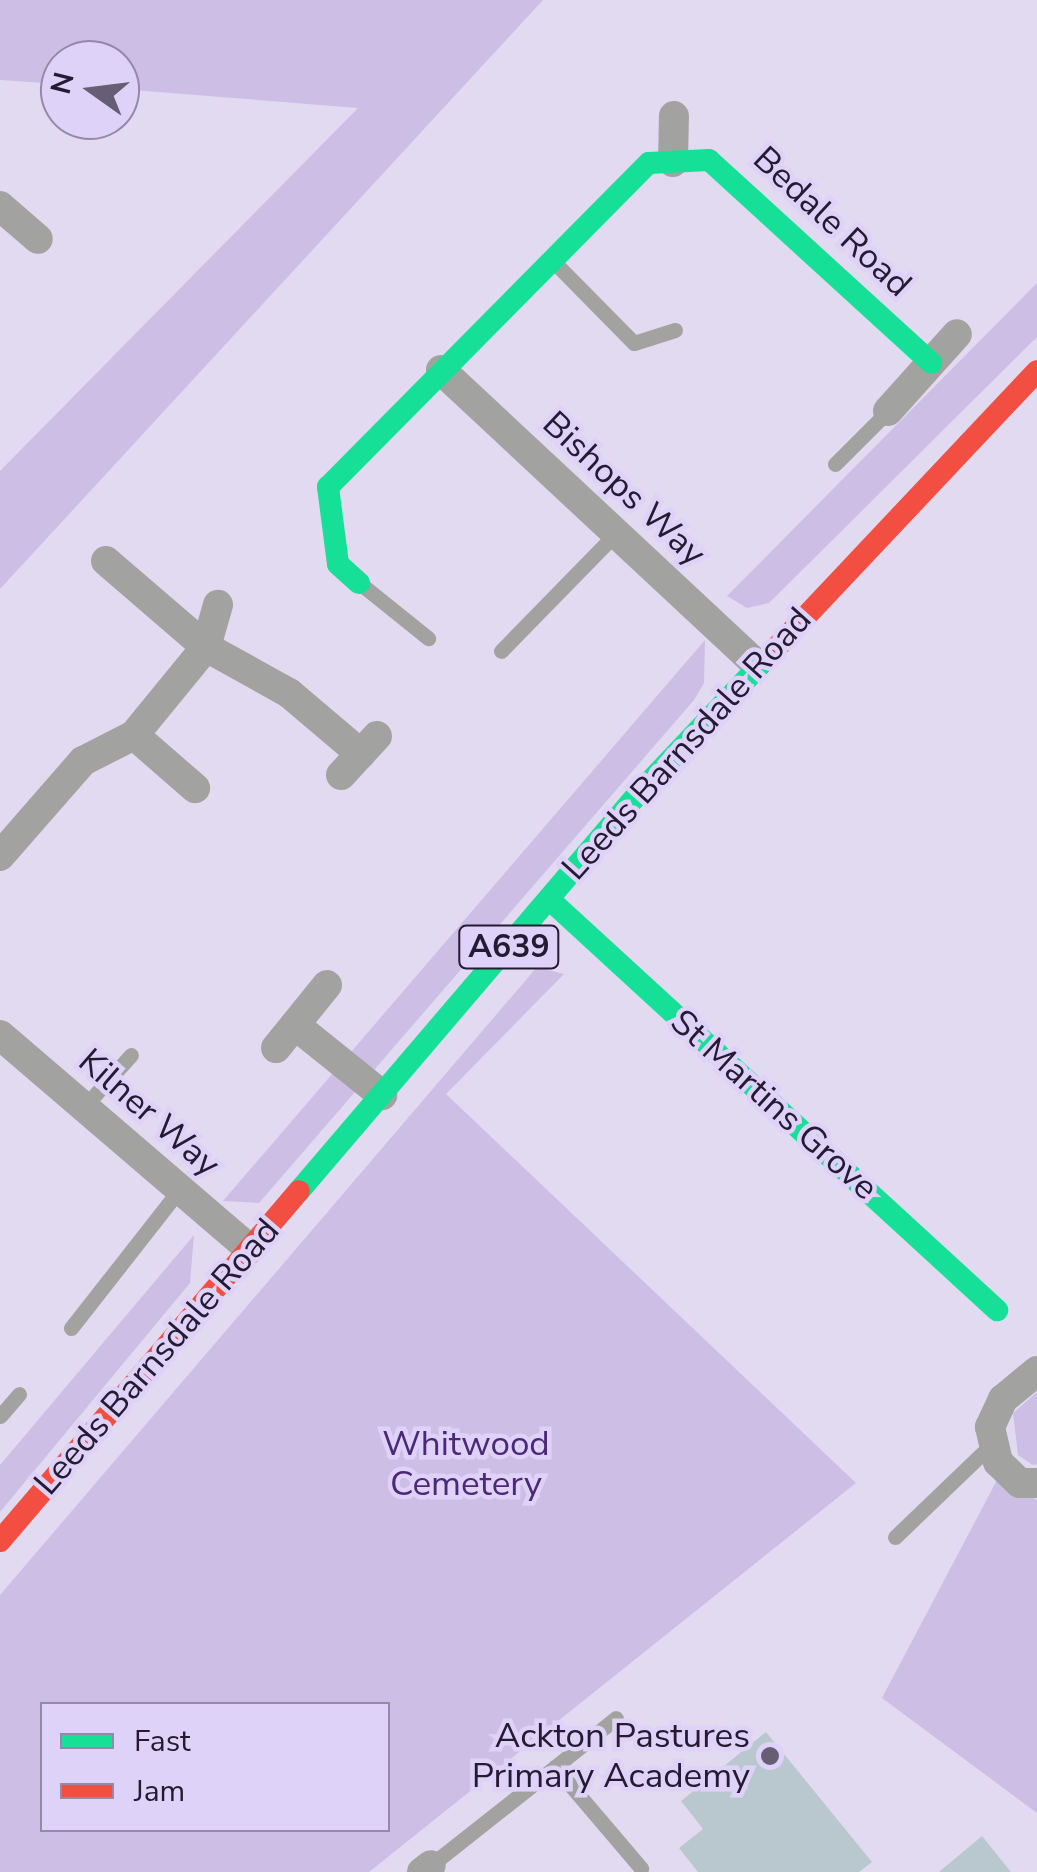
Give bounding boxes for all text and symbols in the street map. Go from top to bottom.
north arrow [40,40,140,140]
text: N [42,68,84,98]
street label: Bedale Road [744,138,920,306]
street label: Bishops Way [534,403,714,575]
street label: Leeds Barnsdale Road [554,599,820,889]
road number: A639 [456,920,562,974]
street label: St Martins Grove [662,1001,886,1209]
street label: Kilner Way [70,1040,228,1186]
street label: Leeds Barnsdale Road [26,1210,288,1504]
park label: Whitwood Cemetery [382,1423,550,1505]
legend [40,1702,390,1832]
place label: Ackton Pastures Primary Academy [472,1715,750,1797]
text: Fast [134,1721,191,1762]
marker: Ackton Pastures Primary Academy [759,1745,781,1767]
text: Jam [134,1771,185,1812]

